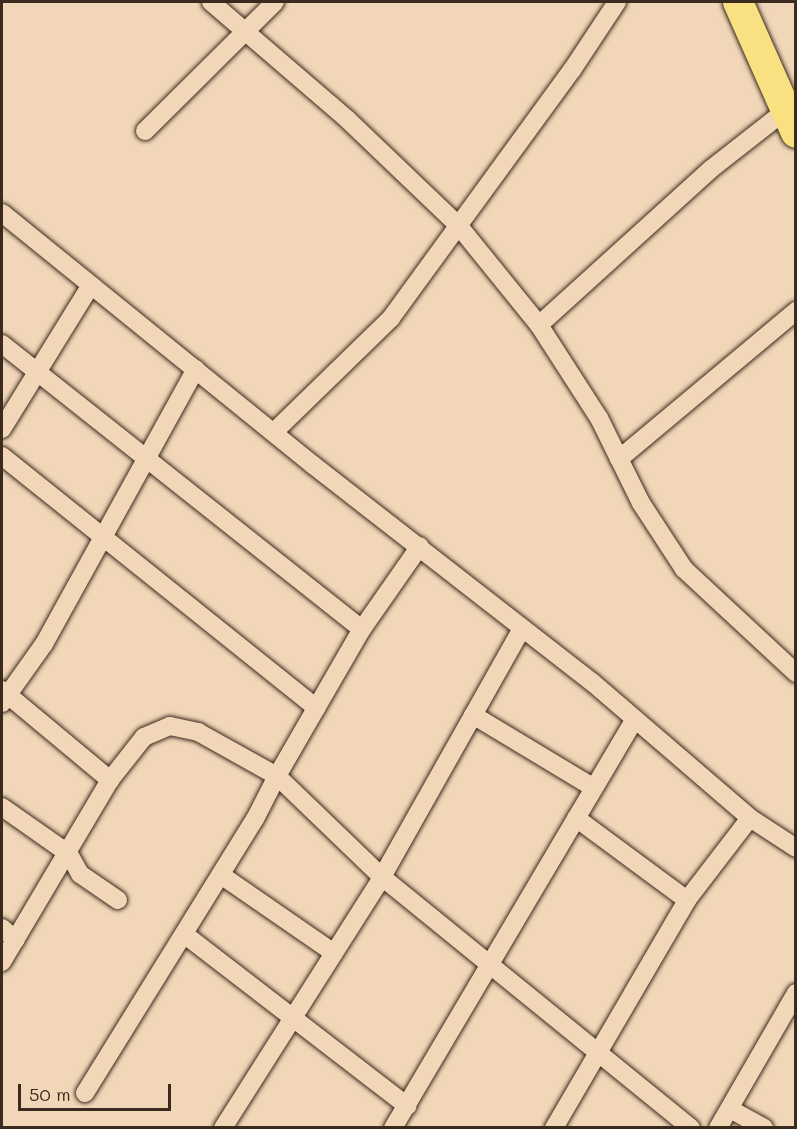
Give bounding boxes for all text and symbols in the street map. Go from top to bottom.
scale bar [21,1072,174,1110]
text: 50 m [29,1082,71,1106]

